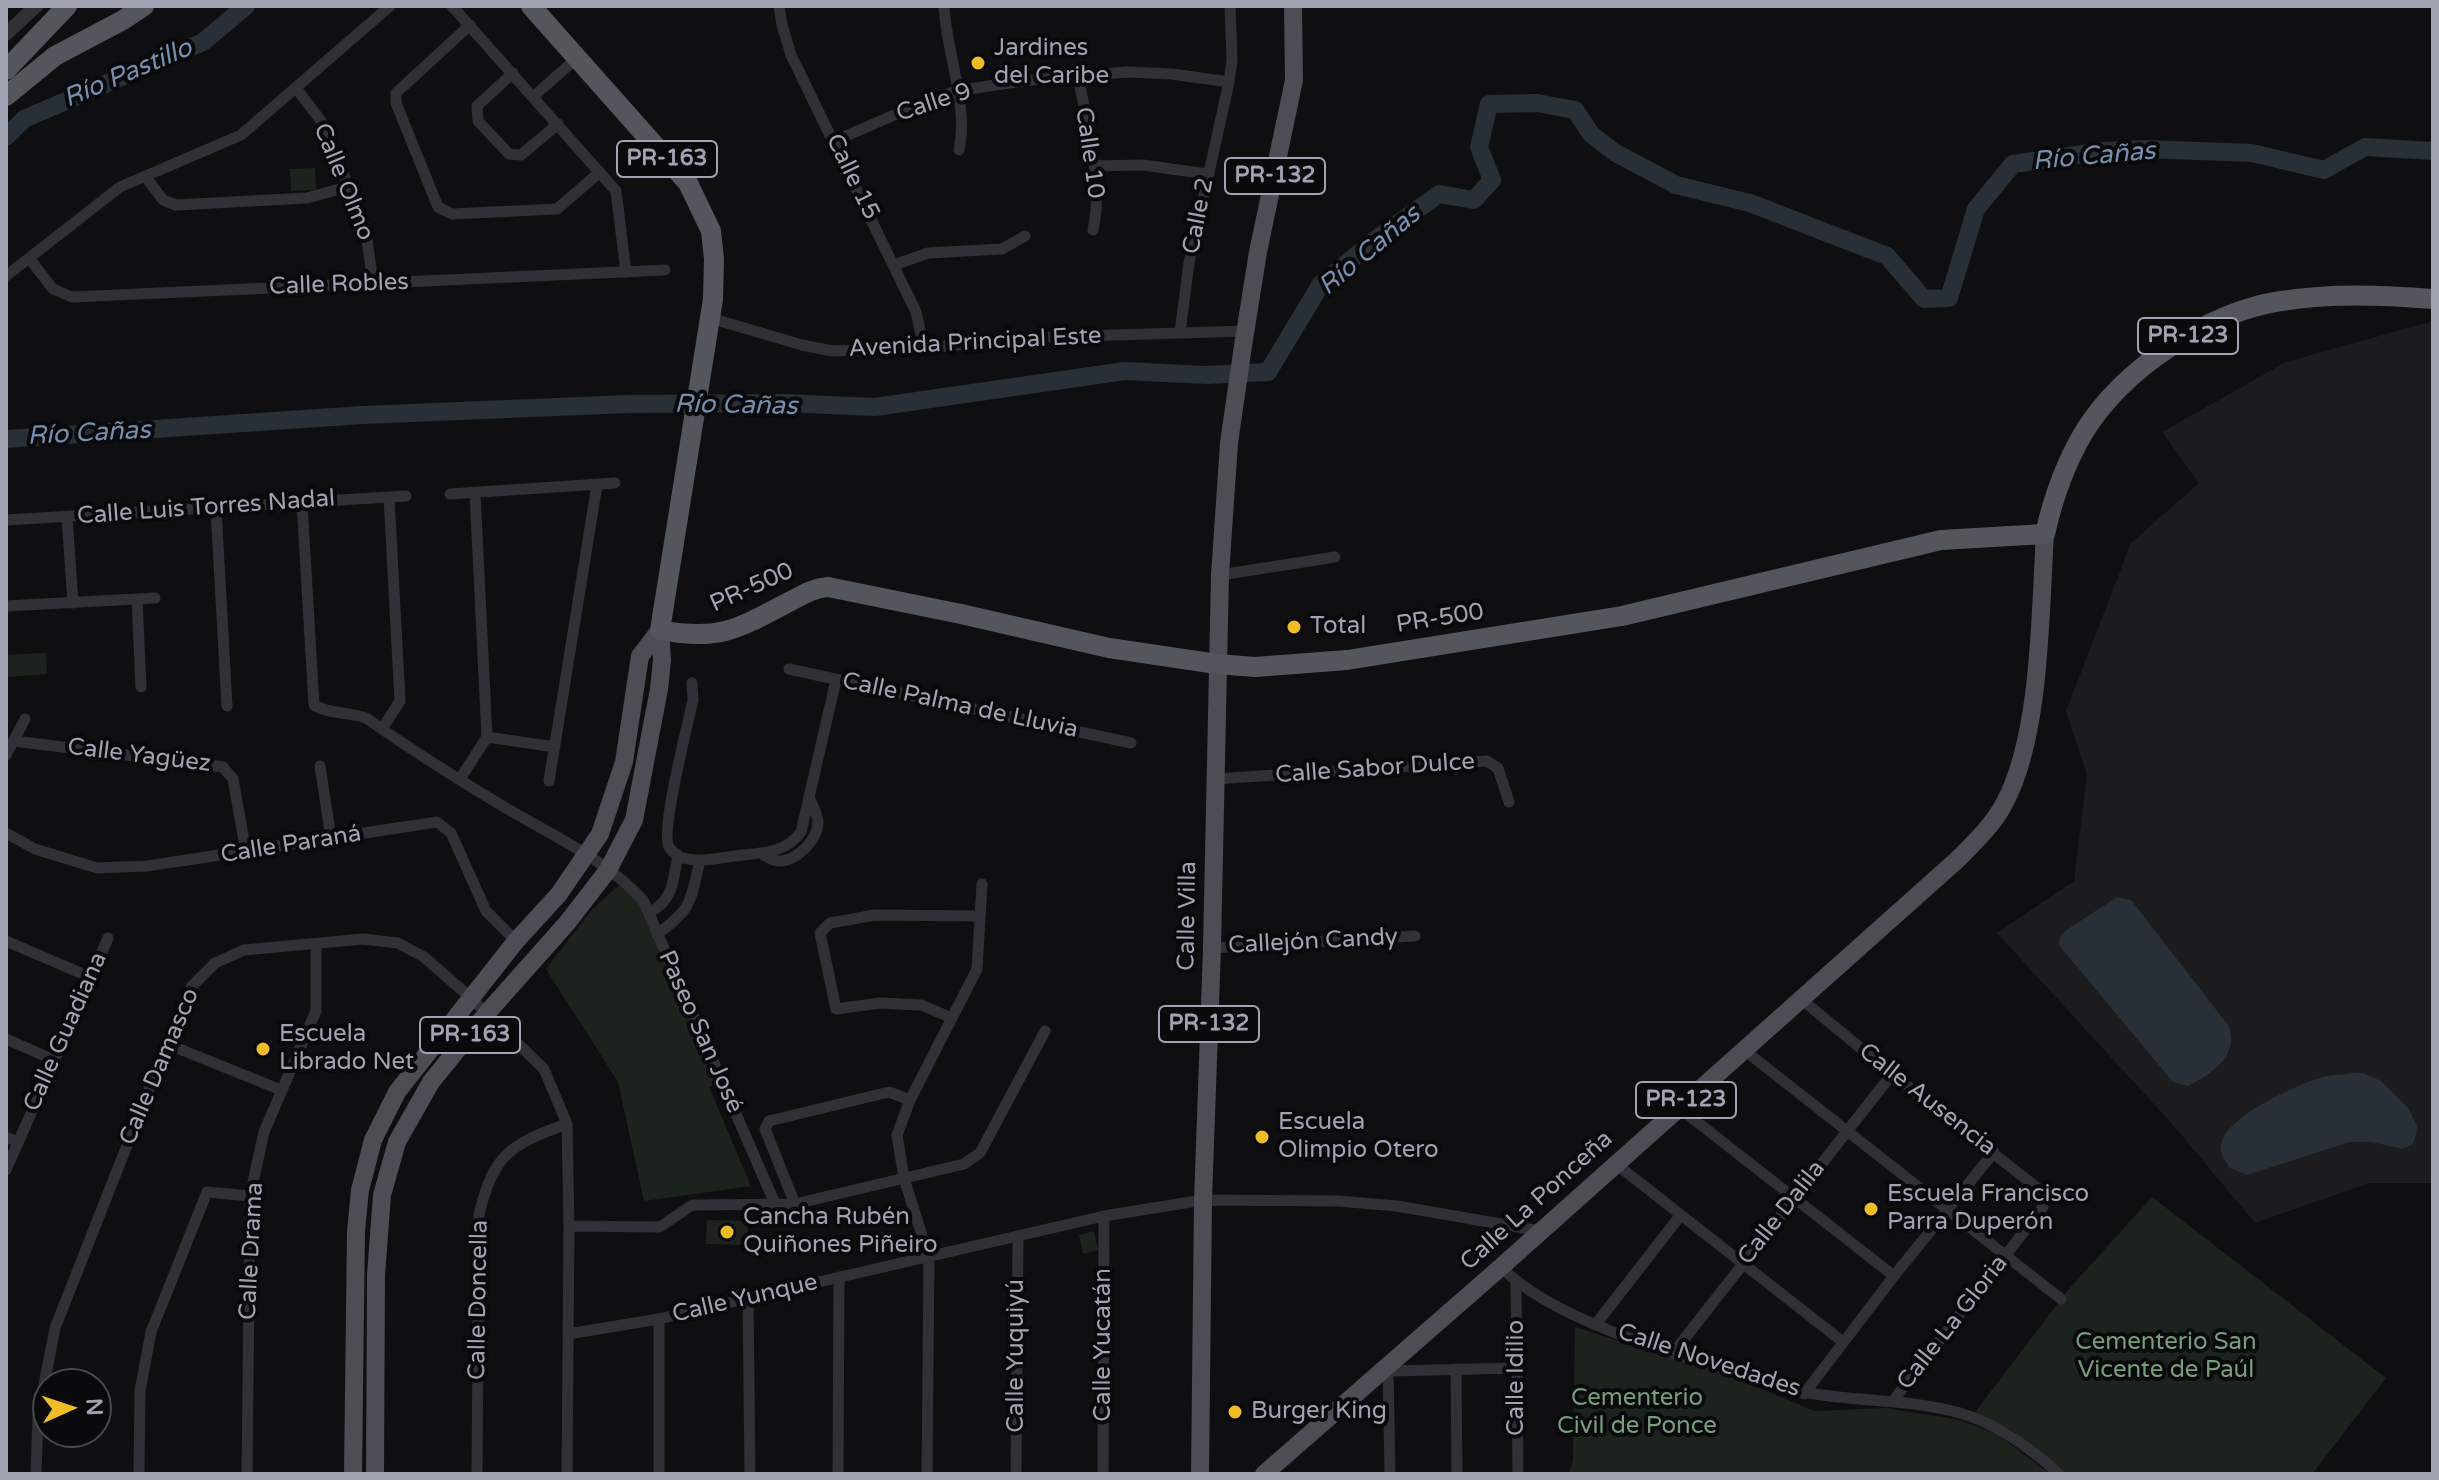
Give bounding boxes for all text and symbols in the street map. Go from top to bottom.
water label: Río Pastillo [59,33,197,115]
place label: Jardines del Caribe [994,35,1109,91]
marker: Jardines del Caribe [969,54,987,72]
street label: Calle 9 [893,77,975,129]
street label: Calle 10 [1068,105,1110,201]
street label: Calle Olmo [306,119,380,245]
street label: Calle 15 [819,129,885,225]
water label: Río Cañas [2031,136,2157,178]
road number: PR-163 [617,141,717,177]
road number: PR-132 [1225,158,1325,194]
street label: Calle 2 [1178,175,1220,257]
water label: Río Cañas [1313,199,1427,303]
street label: Calle Robles [269,268,409,302]
road number: PR-123 [2138,318,2238,354]
street label: Avenida Principal Este [848,322,1102,364]
water label: Río Cañas [674,389,798,423]
water label: Río Cañas [27,415,151,453]
street label: Calle Luis Torres Nadal [76,485,336,531]
street label: PR-500 [706,557,798,619]
street label: PR-500 [1394,598,1486,640]
place label: Total [1310,613,1366,641]
marker: Total [1285,618,1303,636]
street label: Calle Palma de Lluvia [840,667,1080,745]
street label: Calle Yagüez [66,733,212,779]
street label: Calle Sabor Dulce [1274,748,1476,790]
street label: Calle Paraná [219,820,363,870]
street label: Calle Villa [1173,861,1203,971]
street label: Callejón Candy [1227,923,1399,961]
street label: Paseo San José [651,946,749,1118]
street label: Calle Guadiana [18,948,114,1116]
street label: Calle Damasco [114,984,206,1150]
road number: PR-132 [1159,1006,1259,1042]
road number: PR-163 [420,1017,520,1053]
place label: Escuela Librado Net [279,1021,414,1077]
street label: Calle Ausencia [1853,1038,2001,1162]
marker: Escuela Librado Net [254,1040,272,1058]
road number: PR-123 [1636,1082,1736,1118]
place label: Escuela Olimpio Otero [1278,1109,1439,1165]
street label: Calle La Ponceña [1455,1125,1619,1277]
marker: Escuela Olimpio Otero [1253,1128,1271,1146]
street label: Calle Dalila [1732,1155,1832,1271]
street label: Calle Drama [234,1181,270,1321]
place label: Escuela Francisco Parra Duperón [1887,1181,2089,1237]
marker: Escuela Francisco Parra Duperón [1862,1200,1880,1218]
place label: Cancha Rubén Quiñones Piñeiro [743,1204,938,1260]
street label: Calle Doncella [463,1220,495,1380]
marker: Cancha Rubén Quiñones Piñeiro [718,1223,736,1241]
street label: Calle La Gloria [1892,1250,2014,1396]
street label: Calle Yunque [670,1268,820,1330]
street label: Calle Yucatán [1090,1268,1118,1422]
street label: Calle Yuquiyú [1003,1279,1031,1433]
street label: Calle Novedades [1614,1318,1804,1404]
street label: Calle Idilio [1503,1320,1531,1436]
park label: Cementerio San Vicente de Paúl [2075,1329,2257,1385]
north arrow [32,1368,112,1448]
park label: Cementerio Civil de Ponce [1557,1385,1717,1441]
text: N [81,1397,107,1416]
place label: Burger King [1251,1398,1387,1426]
marker: Burger King [1226,1403,1244,1421]

